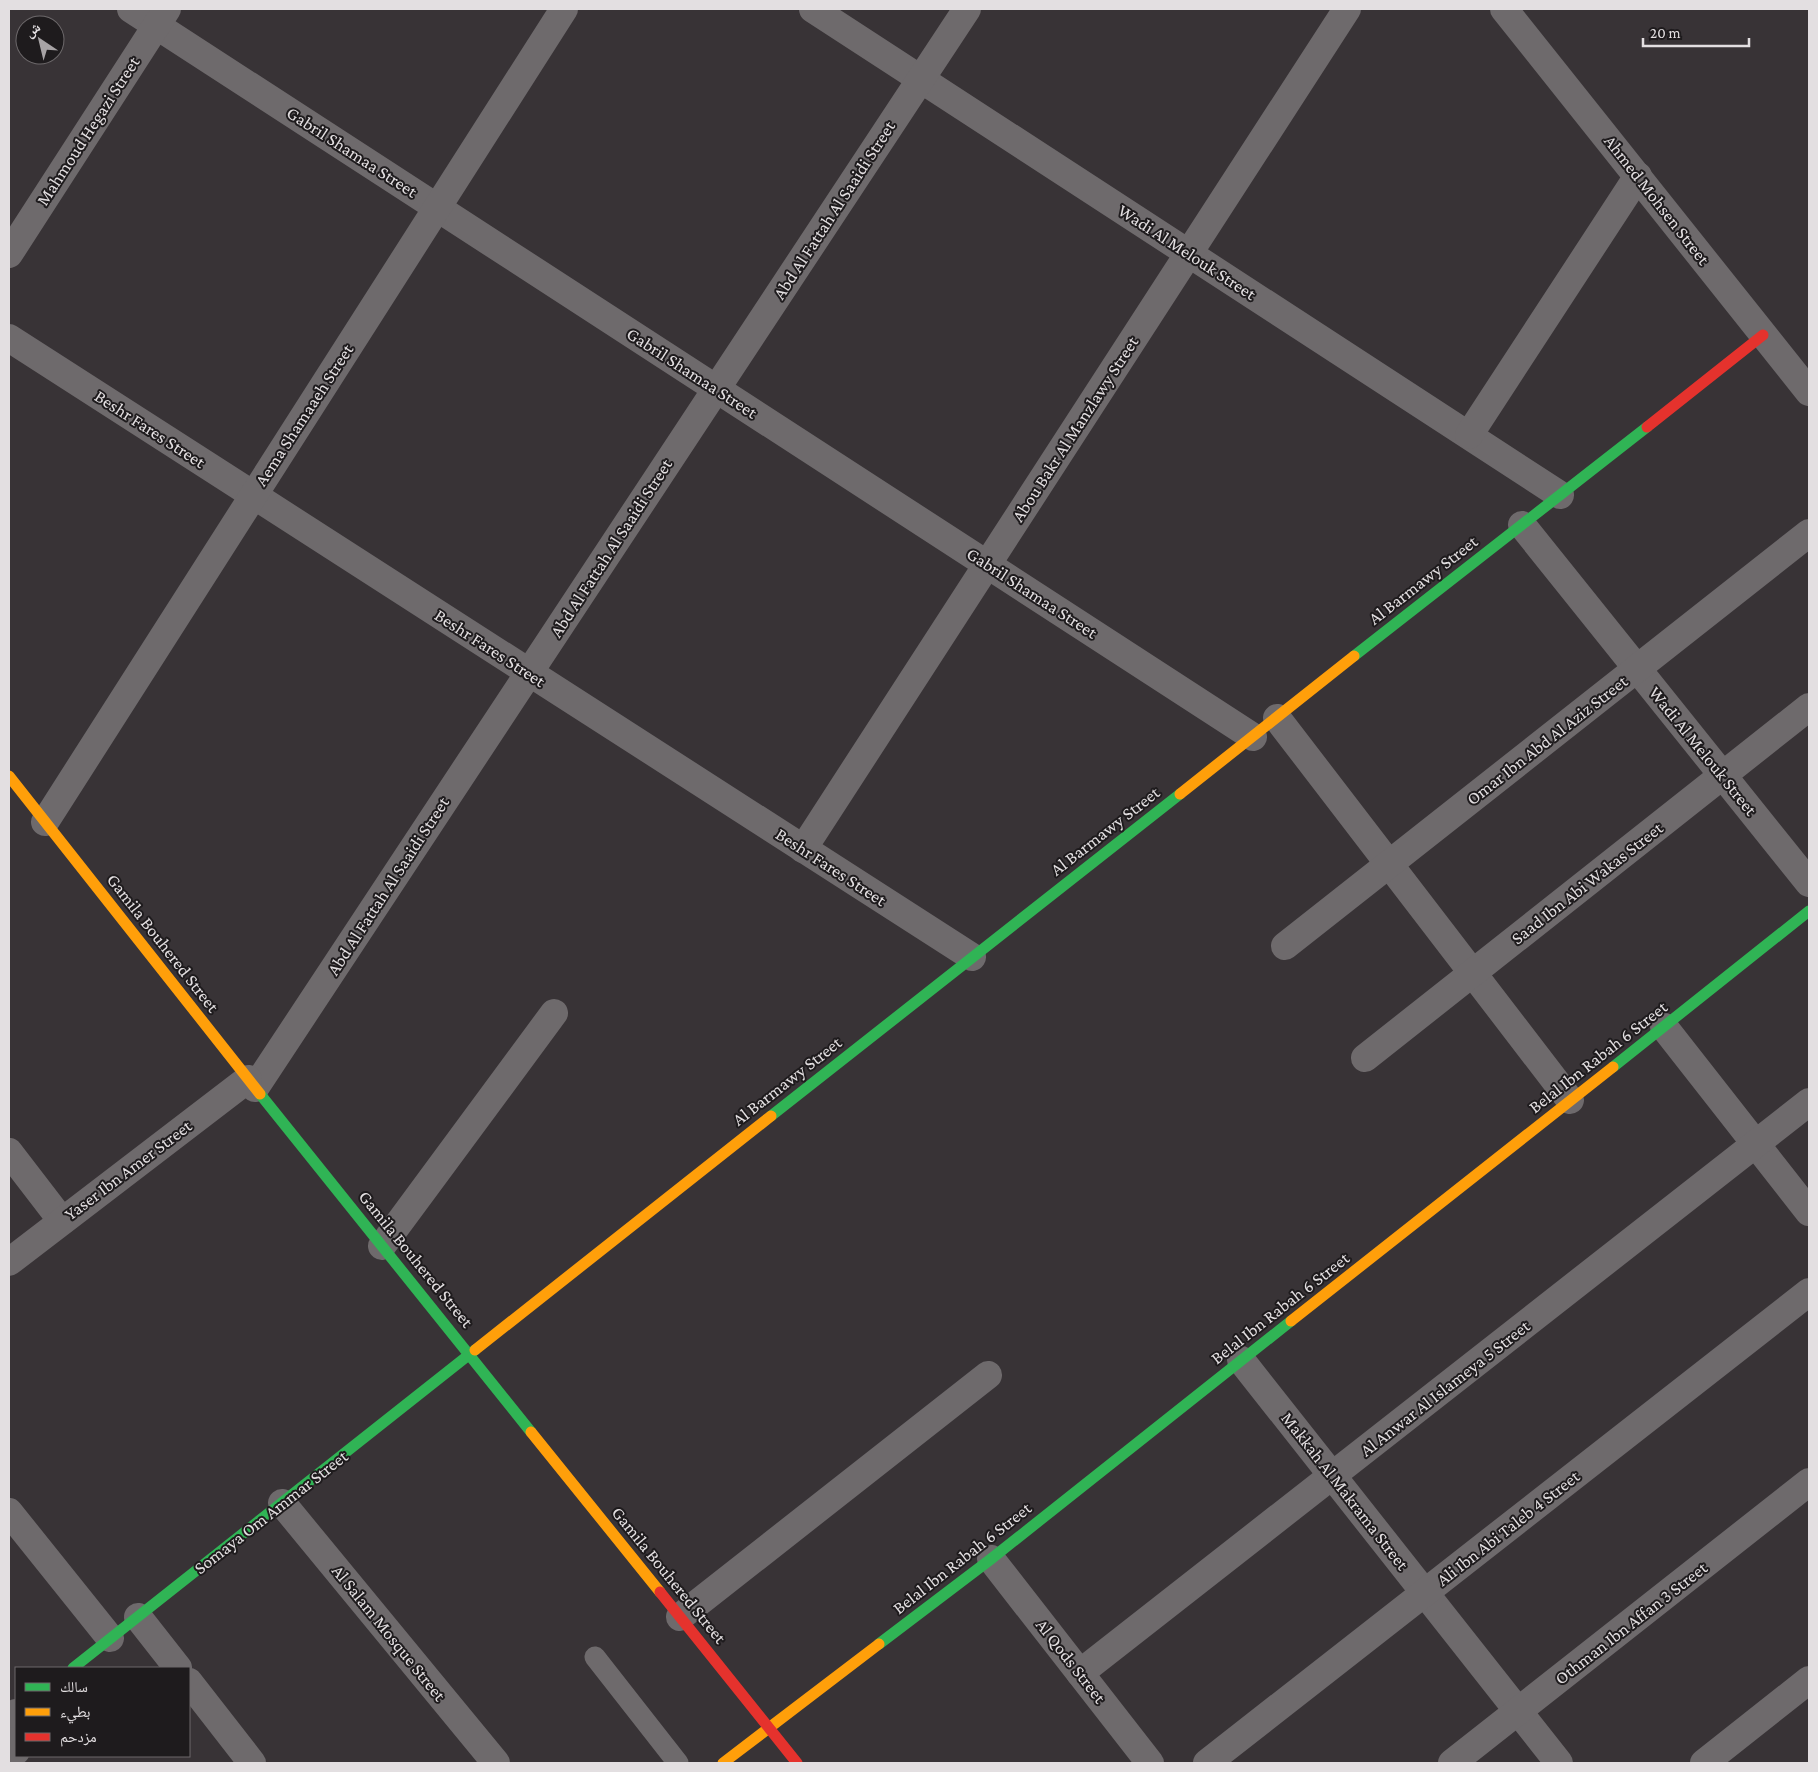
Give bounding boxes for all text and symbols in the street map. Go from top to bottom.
north arrow [15,15,65,65]
scale bar [1643,15,1749,47]
text: ش [22,18,44,41]
text: 20 m [1650,25,1681,41]
street label: Mahmoud Hegazi Street [32,52,144,209]
street label: Gabril Shamaa Street [283,102,422,202]
street label: Abd Al Fattah Al Saaidi Street [769,116,900,303]
street label: Ahmed Mohsen Street [1600,131,1714,270]
street label: Wadi Al Melouk Street [1114,200,1260,305]
street label: Gabril Shamaa Street [623,323,762,423]
street label: Abou Bakr Al Manzlawy Street [1008,332,1143,525]
street label: Aema Shamaaeh Street [251,340,358,490]
street label: Beshr Fares Street [91,386,210,473]
street label: Abd Al Fattah Al Saaidi Street [546,454,677,641]
street label: Al Barmawy Street [1364,531,1482,629]
street label: Gabril Shamaa Street [963,543,1102,643]
street label: Beshr Fares Street [431,605,550,692]
street label: Omar Ibn Abd Al Aziz Street [1463,670,1632,809]
street label: Wadi Al Melouk Street [1645,682,1762,820]
street label: Al Barmawy Street [1046,782,1164,880]
street label: Abd Al Fattah Al Saaidi Street [323,792,454,979]
street label: Saad Ibn Abi Wakas Street [1507,817,1668,948]
street label: Beshr Fares Street [772,824,891,911]
street label: Gamila Bouhered Street [103,870,224,1017]
street label: Belal Ibn Rabah 6 Street [1525,996,1672,1117]
street label: Al Barmawy Street [728,1032,846,1130]
street label: Yaser Ibn Amer Street [61,1115,196,1224]
street label: Gamila Bouhered Street [355,1187,478,1332]
street label: Belal Ibn Rabah 6 Street [1207,1247,1354,1368]
street label: Al Anwar Al Islameya 5 Street [1356,1315,1535,1460]
street label: Makkah Al Makrama Street [1277,1408,1413,1575]
street label: Somaya Om Ammar Street [190,1445,353,1578]
street label: Ali Ibn Abi Taleb 4 Street [1433,1465,1584,1590]
street label: Belal Ibn Rabah 6 Street [889,1497,1036,1618]
street label: Gamila Bouhered Street [608,1503,731,1648]
street label: Othman Ibn Affan 3 Street [1551,1557,1712,1689]
street label: Al Salam Mosque Street [328,1561,451,1706]
street label: Al Qods Street [1032,1615,1111,1708]
legend [15,1667,190,1757]
text: سالك [60,1679,88,1695]
text: بطيء [60,1704,90,1724]
text: مزدحم [60,1729,97,1747]

